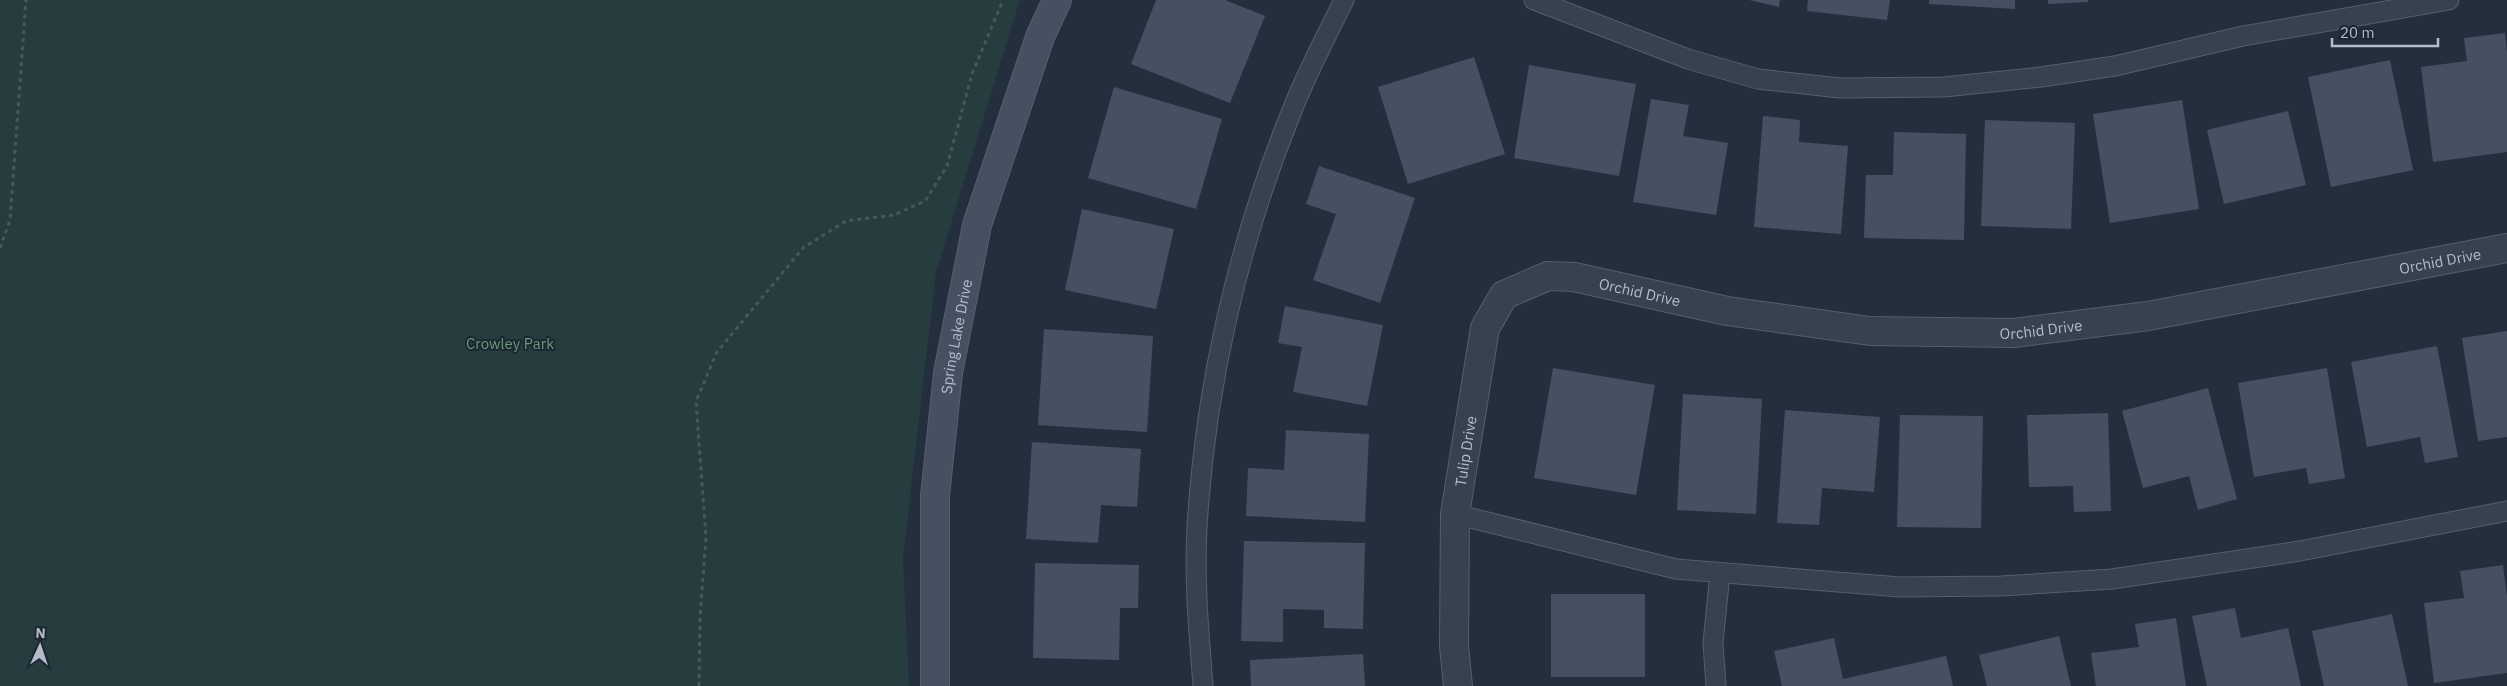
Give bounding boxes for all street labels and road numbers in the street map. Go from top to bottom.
street label: Orchid Drive [2397,244,2483,278]
street label: Orchid Drive [1597,273,1682,310]
street label: Spring Lake Drive [936,277,976,395]
street label: Orchid Drive [2000,315,2083,343]
street label: Tulip Drive [1450,414,1480,488]

